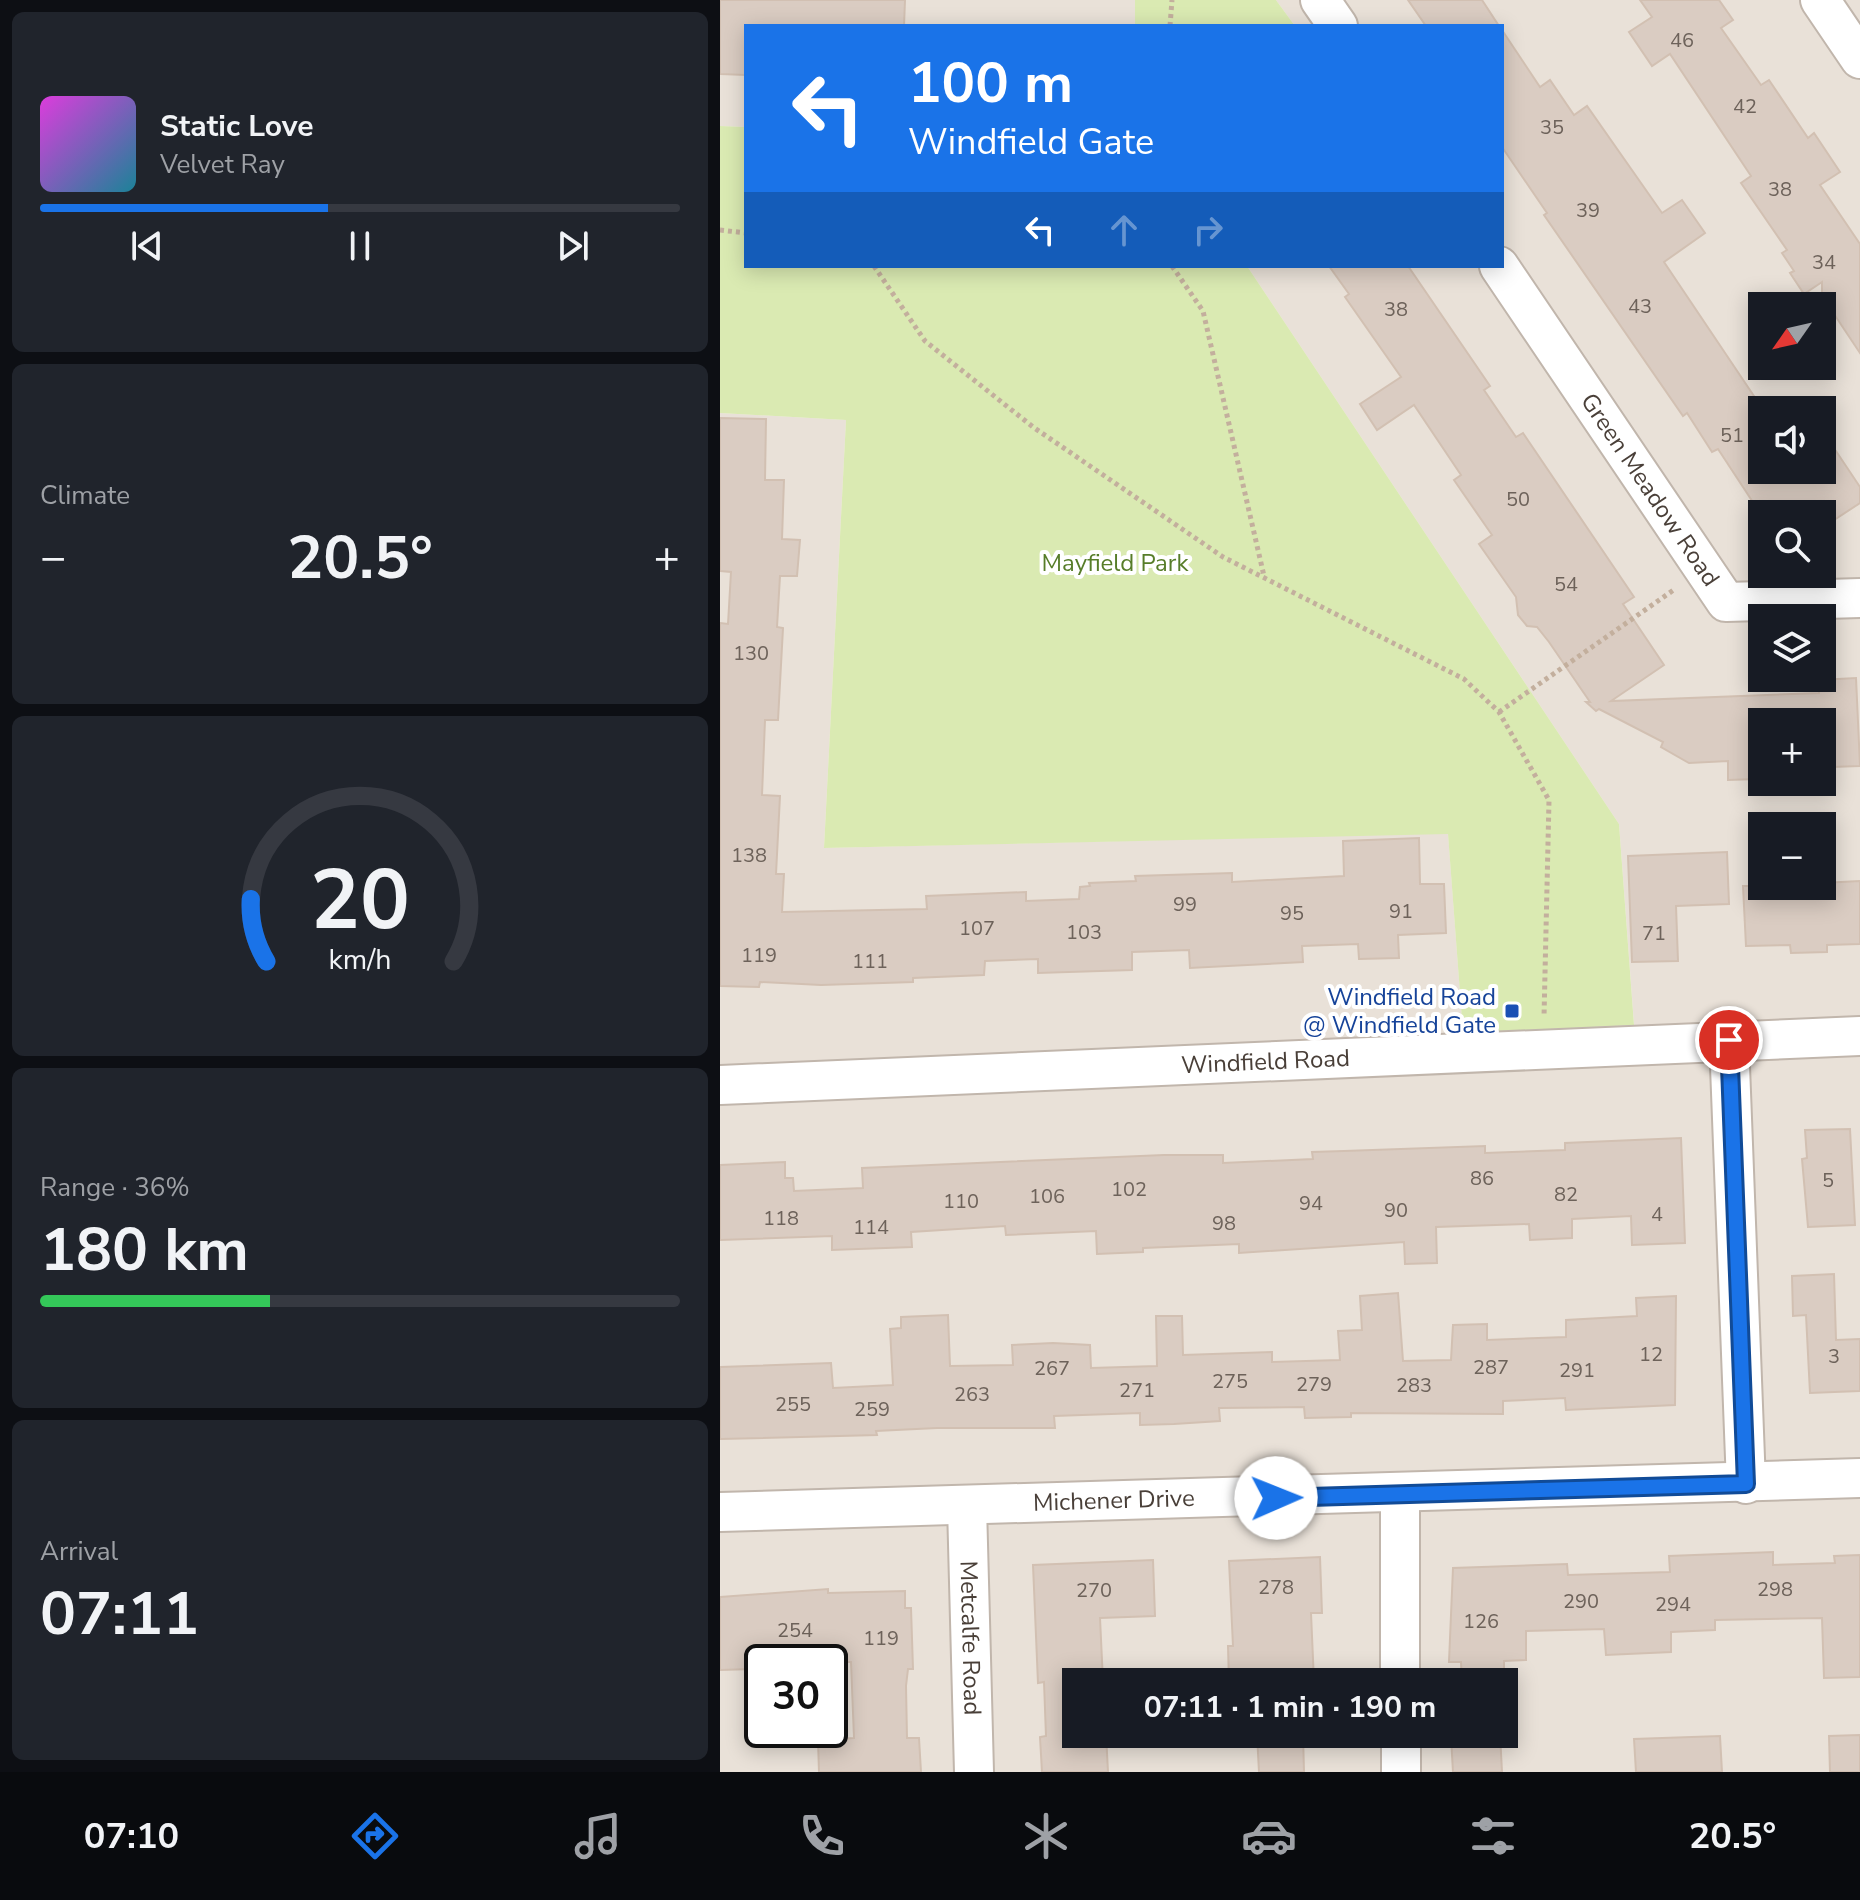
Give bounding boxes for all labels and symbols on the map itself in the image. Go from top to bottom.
house number: 46 [1670,27,1694,54]
house number: 42 [1733,93,1757,120]
house number: 35 [1540,114,1564,141]
house number: 38 [1768,176,1792,203]
house number: 39 [1576,197,1600,224]
house number: 34 [1812,249,1836,276]
north arrow [1748,292,1836,380]
house number: 43 [1628,293,1652,320]
house number: 38 [1384,296,1408,323]
street label: Green Meadow Road [1573,387,1727,593]
house number: 51 [1720,422,1744,449]
house number: 50 [1506,486,1530,513]
park label: Mayfield Park [1042,547,1189,579]
house number: 54 [1554,571,1578,598]
house number: 130 [733,640,769,667]
house number: 138 [731,842,767,869]
house number: 99 [1173,891,1197,918]
house number: 91 [1389,898,1413,925]
house number: 95 [1280,900,1304,927]
house number: 107 [959,915,995,942]
house number: 103 [1066,919,1102,946]
house number: 71 [1642,920,1666,947]
house number: 119 [741,942,777,969]
house number: 111 [852,948,888,975]
place label: Windfield Road @ Windfield Gate [1303,981,1496,1041]
marker: Windfield Road @ Windfield Gate [1503,1002,1521,1020]
pin [1695,1006,1763,1074]
street label: Windfield Road [1180,1042,1351,1081]
house number: 86 [1470,1165,1494,1192]
house number: 5 [1822,1167,1834,1194]
house number: 102 [1111,1176,1147,1203]
house number: 82 [1554,1181,1578,1208]
house number: 106 [1029,1183,1065,1210]
house number: 110 [943,1188,979,1215]
house number: 94 [1299,1190,1323,1217]
house number: 90 [1384,1197,1408,1224]
house number: 4 [1651,1201,1663,1228]
house number: 118 [763,1205,799,1232]
house number: 98 [1212,1210,1236,1237]
house number: 114 [853,1214,889,1241]
house number: 12 [1639,1341,1663,1368]
house number: 3 [1828,1343,1840,1370]
house number: 287 [1473,1354,1509,1381]
house number: 267 [1034,1355,1070,1382]
house number: 291 [1559,1357,1595,1384]
house number: 275 [1212,1368,1248,1395]
house number: 279 [1296,1371,1332,1398]
house number: 283 [1396,1372,1432,1399]
house number: 271 [1119,1377,1155,1404]
house number: 263 [954,1381,990,1408]
house number: 255 [775,1391,811,1418]
house number: 259 [854,1396,890,1423]
position arrow [1234,1456,1318,1540]
street label: Michener Drive [1032,1482,1195,1519]
street label: Metcalfe Road [952,1560,989,1716]
house number: 278 [1258,1574,1294,1601]
house number: 298 [1757,1576,1793,1603]
house number: 270 [1076,1577,1112,1604]
house number: 290 [1563,1588,1599,1615]
house number: 294 [1655,1591,1691,1618]
house number: 126 [1463,1608,1499,1635]
house number: 254 [777,1617,813,1644]
house number: 119 [863,1625,899,1652]
speed limit sign: 30 [744,1644,848,1748]

